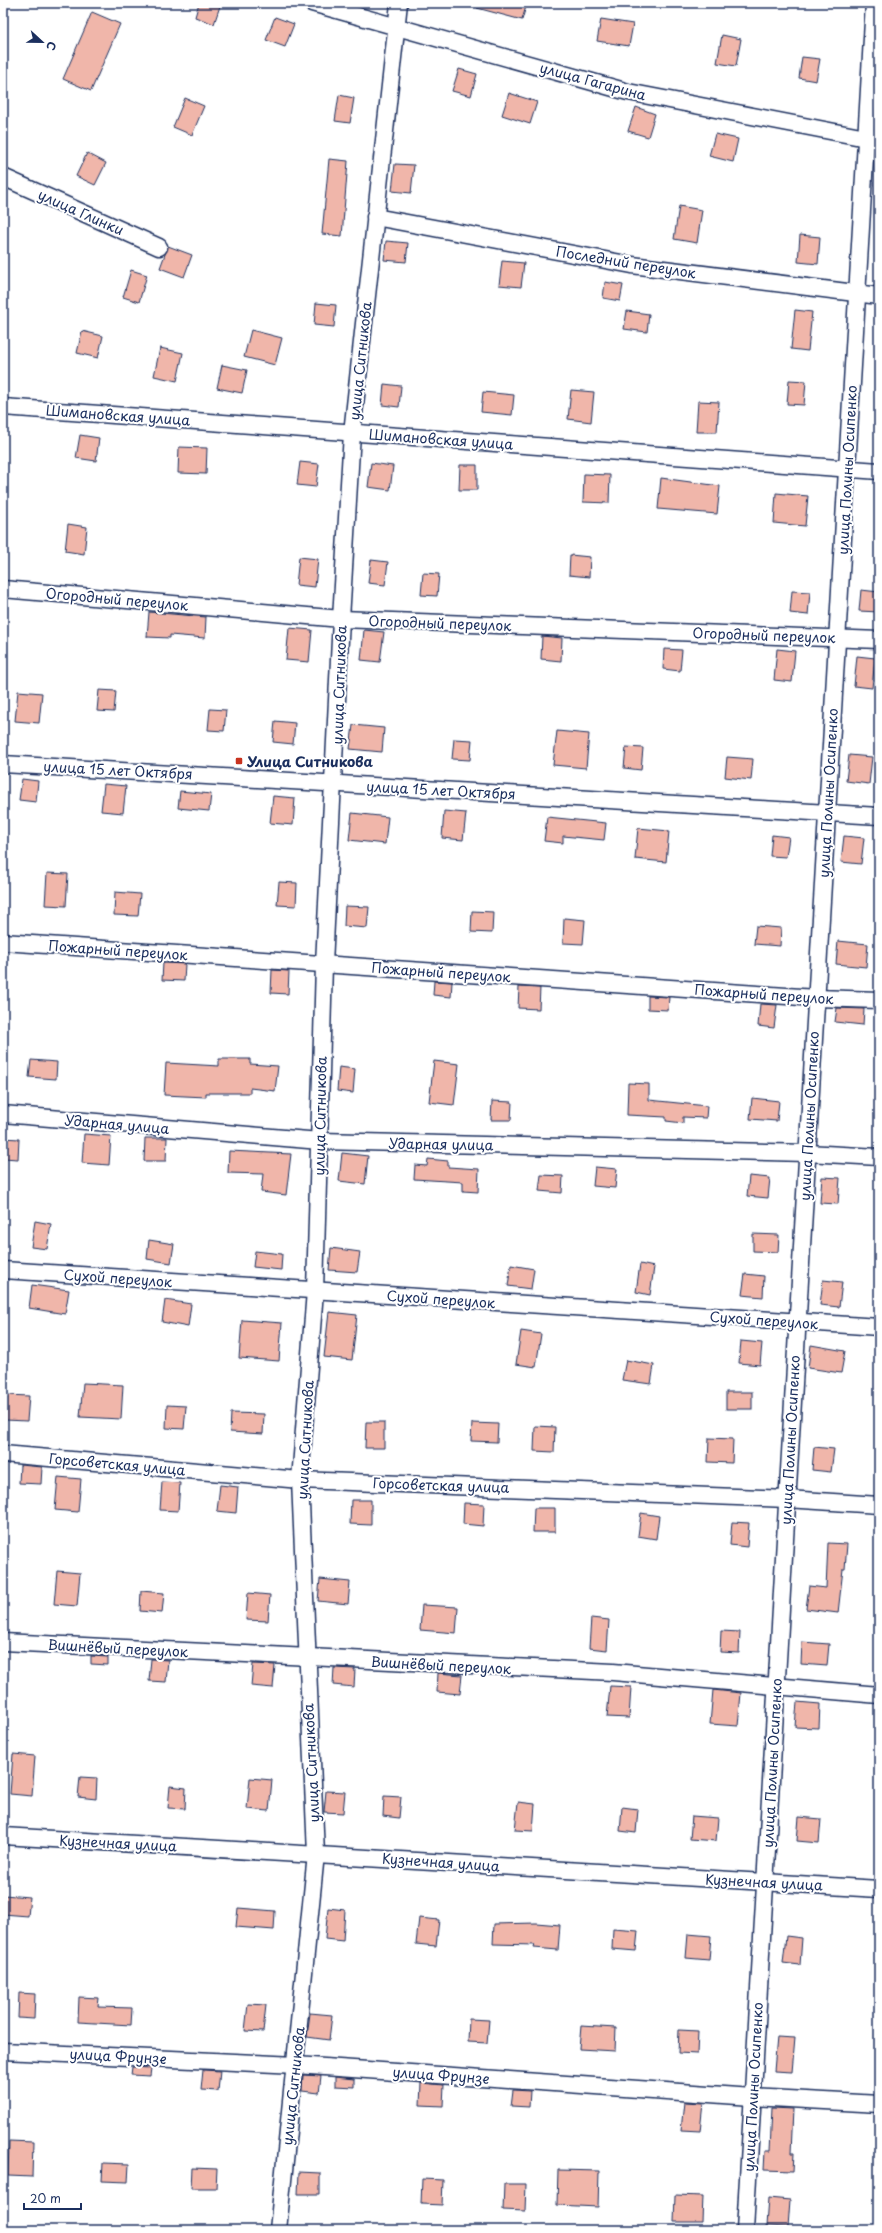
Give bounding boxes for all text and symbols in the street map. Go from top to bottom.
north arrow [22,22,62,62]
text: С [42,39,61,53]
street label: улица Гагарина [537,57,649,105]
street label: улица Глинки [35,184,127,240]
street label: Последний переулок [554,241,698,284]
street label: улица Ситникова [343,300,377,421]
street label: улица Полины Осипенко [832,385,862,555]
street label: Шимановская улица [45,399,191,431]
street label: Шимановская улица [368,423,514,455]
street label: Огородный переулок [45,582,190,616]
street label: Огородный переулок [368,610,512,636]
street label: Огородный переулок [692,622,836,648]
street label: улица Ситникова [326,625,352,745]
street label: улица Полины Осипенко [813,708,843,878]
place label: Улица Ситникова [246,751,374,772]
street label: улица 15 лет Октября [43,756,193,784]
marker: Улица Ситникова [234,756,244,766]
street label: улица 15 лет Октября [366,776,516,804]
street label: Пожарный переулок [48,935,189,965]
street label: Пожарный переулок [371,957,512,987]
street label: Пожарный переулок [694,979,835,1009]
street label: улица Полины Осипенко [794,1031,824,1201]
street label: улица Ситникова [308,1056,332,1176]
street label: Ударная улица [64,1109,170,1139]
street label: Ударная улица [388,1133,494,1155]
street label: Сухой переулок [63,1264,174,1292]
street label: Сухой переулок [386,1285,497,1313]
street label: Сухой переулок [709,1306,820,1334]
street label: улица Полины Осипенко [775,1355,805,1525]
street label: улица Ситникова [291,1380,319,1500]
street label: Горсоветская улица [48,1448,186,1480]
street label: Горсоветская улица [372,1472,510,1498]
street label: Вишнёвый переулок [47,1634,189,1662]
street label: Вишнёвый переулок [370,1651,512,1679]
street label: улица Полины Осипенко [757,1678,787,1848]
street label: улица Ситникова [297,1703,325,1823]
street label: Кузнечная улица [59,1829,178,1857]
street label: Кузнечная улица [381,1847,501,1877]
street label: Кузнечная улица [705,1868,824,1896]
street label: улица Полины Осипенко [738,2002,768,2172]
street label: улица Ситникова [276,2025,310,2146]
street label: улица Фрунзе [69,2043,167,2069]
street label: улица Фрунзе [392,2061,490,2089]
scale bar [24,2185,81,2211]
text: 20 m [30,2189,61,2207]

